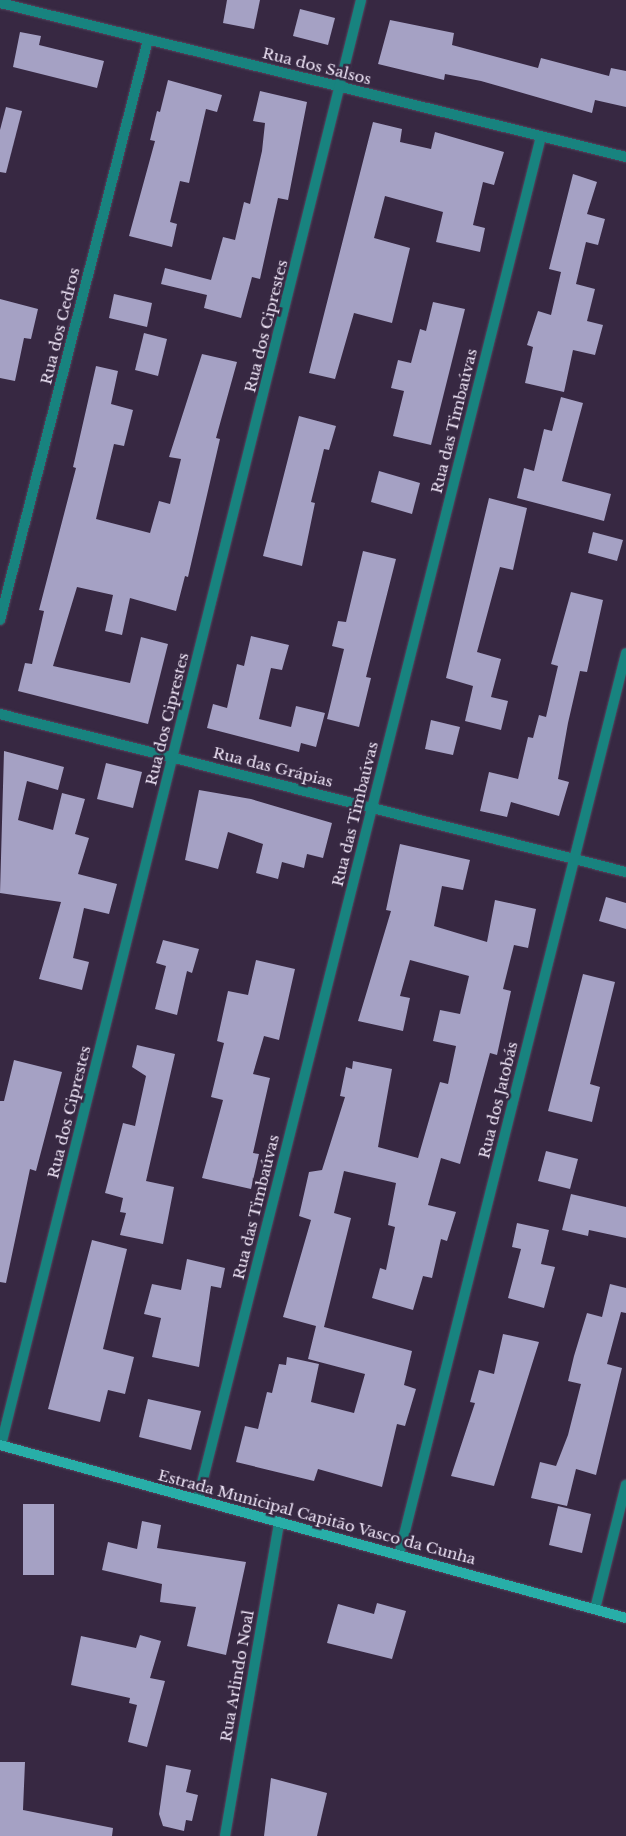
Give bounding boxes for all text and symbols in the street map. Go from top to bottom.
street label: Rua dos Salsos [261,44,373,88]
street label: Rua dos Ciprestes [241,258,291,394]
street label: Rua dos Cedros [37,266,83,386]
street label: Rua das Timbaúvas [427,346,481,496]
street label: Rua dos Ciprestes [142,651,192,787]
street label: Rua das Timbaúvas [328,739,382,889]
street label: Rua das Grápias [211,743,335,791]
street label: Rua dos Jatobás [475,1040,521,1160]
street label: Rua dos Ciprestes [44,1044,94,1180]
street label: Rua das Timbaúvas [229,1132,283,1282]
street label: Estrada Municipal Capitão Vasco da Cunha [156,1466,478,1568]
street label: Rua Arlindo Noal [217,1609,257,1743]

